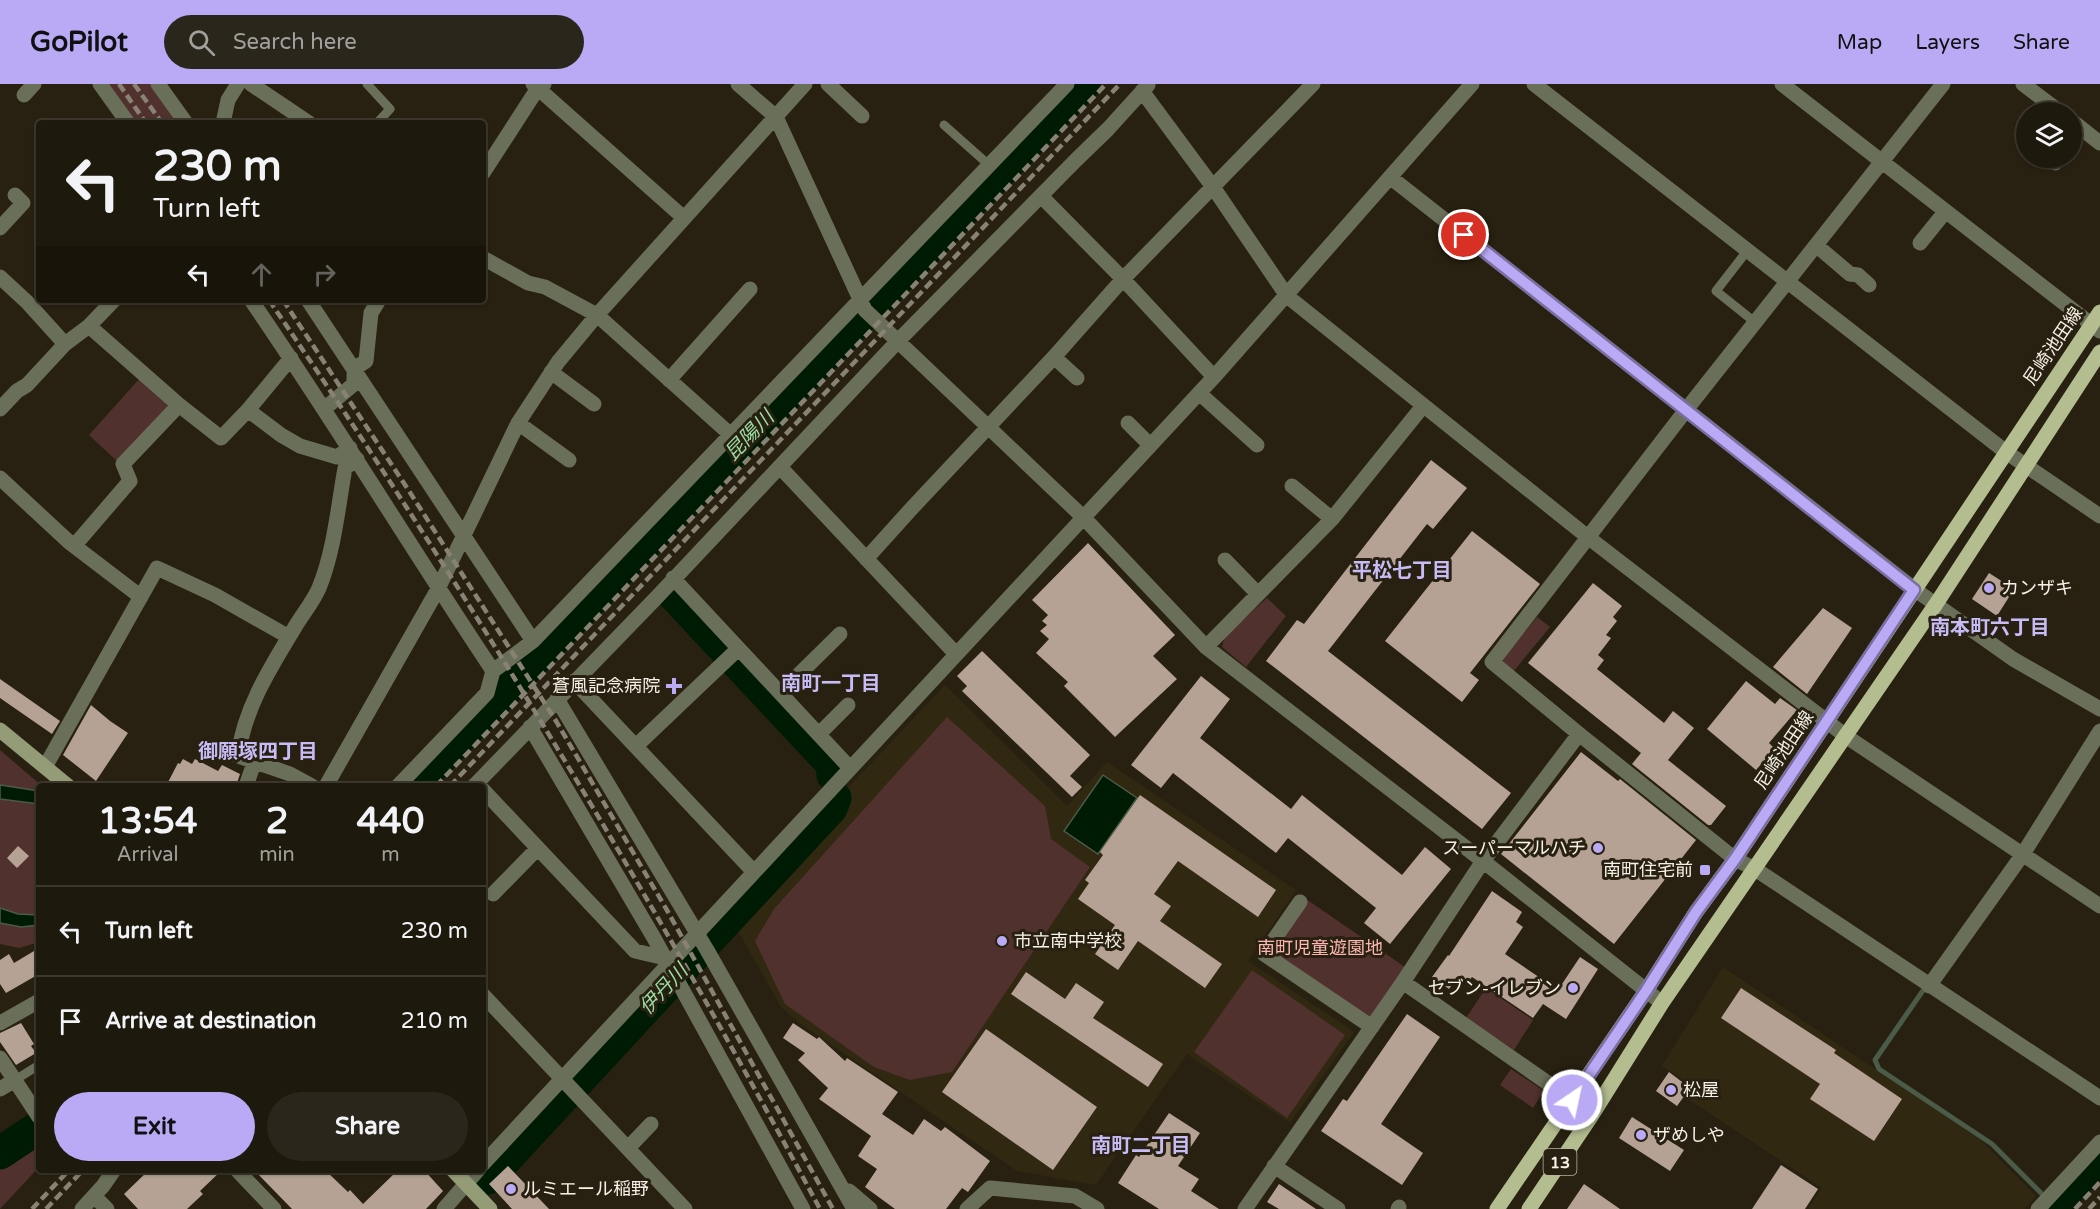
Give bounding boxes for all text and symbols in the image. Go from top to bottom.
search box [164,15,584,69]
text: GoPilot [30,25,128,59]
icon: search [185,26,218,59]
text: Search here [233,29,357,55]
text: Map [1837,30,1882,55]
text: Layers [1915,30,1980,55]
text: Share [2013,30,2070,55]
map controls [2016,102,2082,168]
button: layers [2016,102,2082,168]
text: 230 m [153,141,282,192]
icon: left [54,144,132,222]
text: Turn left [153,192,260,225]
pin [1438,209,1489,260]
icon: arrive [1447,218,1480,251]
icon: left [182,258,215,291]
icon: ahead [245,258,278,291]
icon: right [308,258,341,291]
street label: 尼崎池田線 [2019,303,2087,389]
water label: 昆陽川 [720,404,781,466]
district label: 平松七丁目 [1352,559,1452,583]
place label: カンザキ [2001,577,2073,599]
marker: カンザキ [1982,581,1996,595]
district label: 南本町六丁目 [1930,616,2050,640]
district label: 南町一丁目 [781,672,881,696]
place label: 蒼風記念病院 [552,675,660,697]
marker: 蒼風記念病院 [665,677,683,695]
street label: 尼崎池田線 [1750,707,1818,793]
district label: 御願塚四丁目 [198,740,318,764]
text: 13:54 [98,800,198,843]
text: 2 [266,800,288,843]
text: 440 [356,800,424,843]
place label: スーパーマルハチ [1442,837,1586,859]
marker: スーパーマルハチ [1591,841,1605,855]
text: Arrival [117,843,179,867]
text: min [259,843,295,867]
text: m [381,843,400,867]
place label: 南町住宅前 [1603,859,1693,881]
marker: 南町住宅前 [1698,863,1712,877]
icon: left [54,915,87,948]
text: Turn left [105,918,193,944]
text: 230 m [401,918,468,944]
place label: 市立南中学校 [1014,930,1122,952]
marker: 市立南中学校 [995,934,1009,948]
park label: 南町児童遊園地 [1257,937,1383,959]
water label: 伊丹川 [634,958,694,1020]
place label: セブン-イレブン [1428,977,1561,999]
marker: セブン-イレブン [1566,981,1580,995]
icon: arrive [54,1005,87,1038]
text: Arrive at destination [105,1008,316,1034]
text: 210 m [401,1008,468,1034]
position arrow [1540,1068,1604,1132]
place label: 松屋 [1683,1079,1719,1101]
marker: 松屋 [1664,1083,1678,1097]
button: Exit [54,1092,255,1161]
button: Share [267,1092,468,1161]
place label: ザめしや [1653,1124,1725,1146]
marker: ザめしや [1634,1128,1648,1142]
district label: 南町二丁目 [1091,1134,1191,1158]
road number: 13 [1544,1149,1576,1175]
place label: ルミエール稲野 [523,1178,649,1200]
marker: ルミエール稲野 [504,1182,518,1196]

